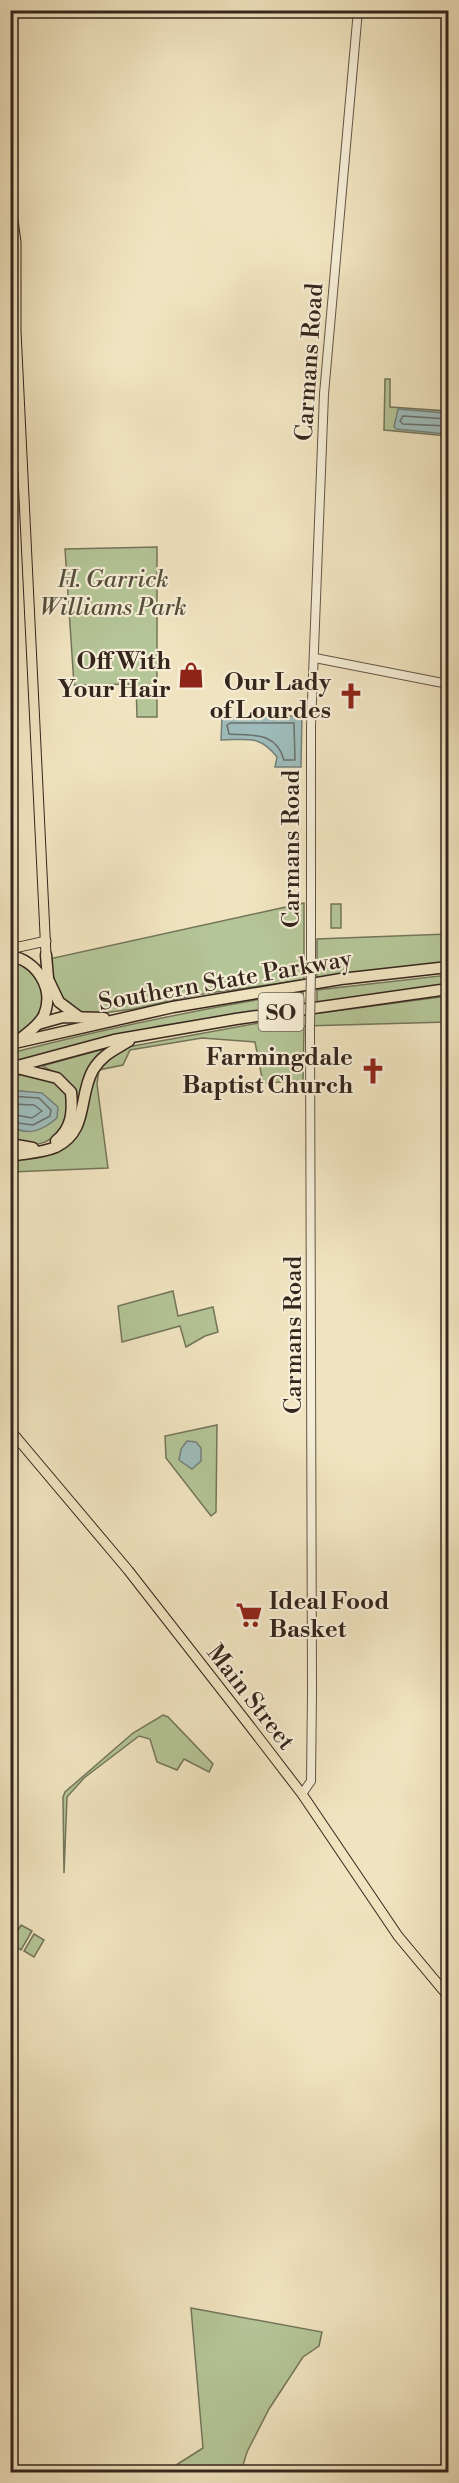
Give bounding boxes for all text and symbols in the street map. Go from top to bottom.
street label: Carmans Road [290,282,330,442]
park label: H. Garrick Williams Park [40,565,186,623]
place label: Off With Your Hair [58,647,171,705]
shop icon: Off With Your Hair [176,660,206,690]
place label: Our Lady of Lourdes [209,668,332,726]
church icon: Our Lady of Lourdes [336,681,366,711]
street label: Carmans Road [277,770,307,928]
street label: Southern State Parkway [96,944,354,1018]
road number: SO [258,993,304,1031]
place label: Farmingdale Baptist Church [182,1043,353,1101]
church icon: Farmingdale Baptist Church [358,1056,388,1086]
street label: Carmans Road [279,1256,309,1414]
place label: Ideal Food Basket [269,1587,389,1645]
supermarket icon: Ideal Food Basket [234,1600,264,1630]
street label: Main Street [200,1639,301,1757]

